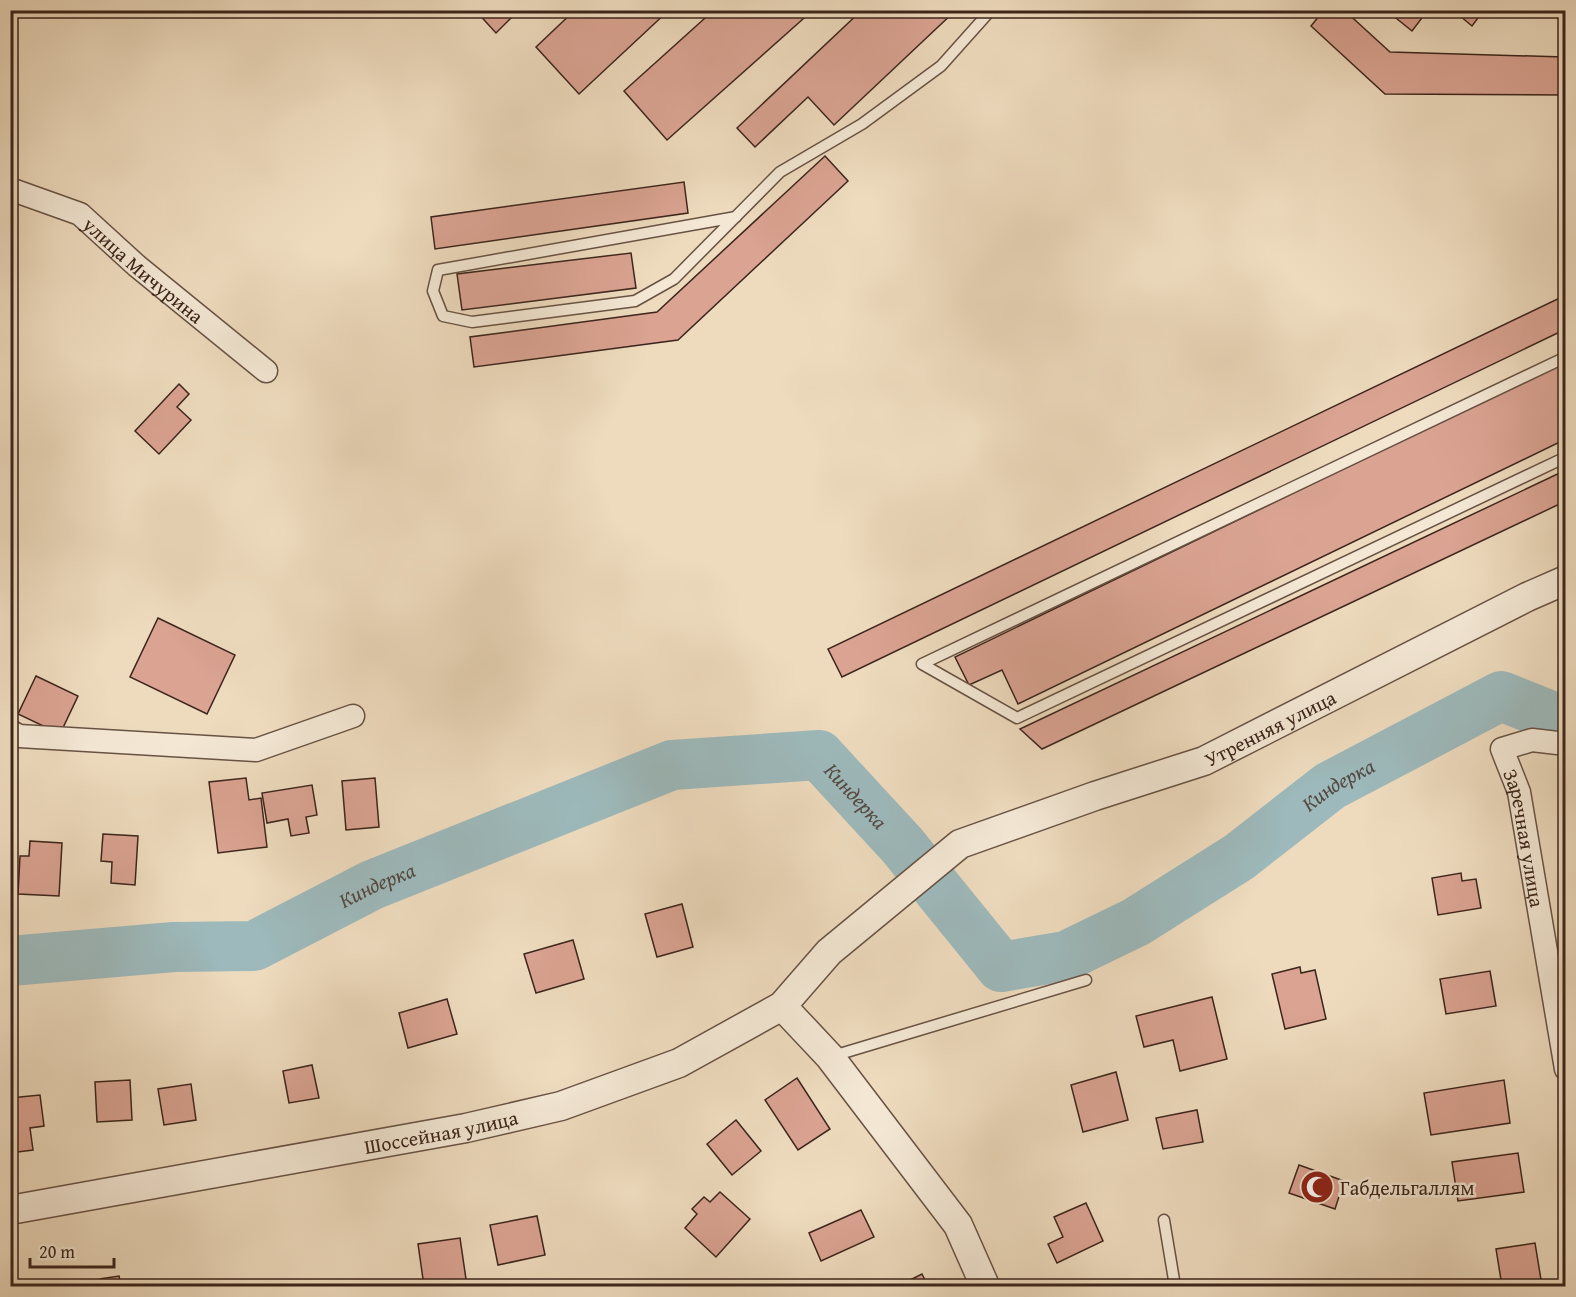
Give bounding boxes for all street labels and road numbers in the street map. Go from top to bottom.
street label: улица Мичурина [76,209,211,330]
street label: Утренняя улица [1199,682,1341,773]
street label: Заречная улица [1497,764,1553,910]
street label: Шоссейная улица [362,1102,521,1161]

